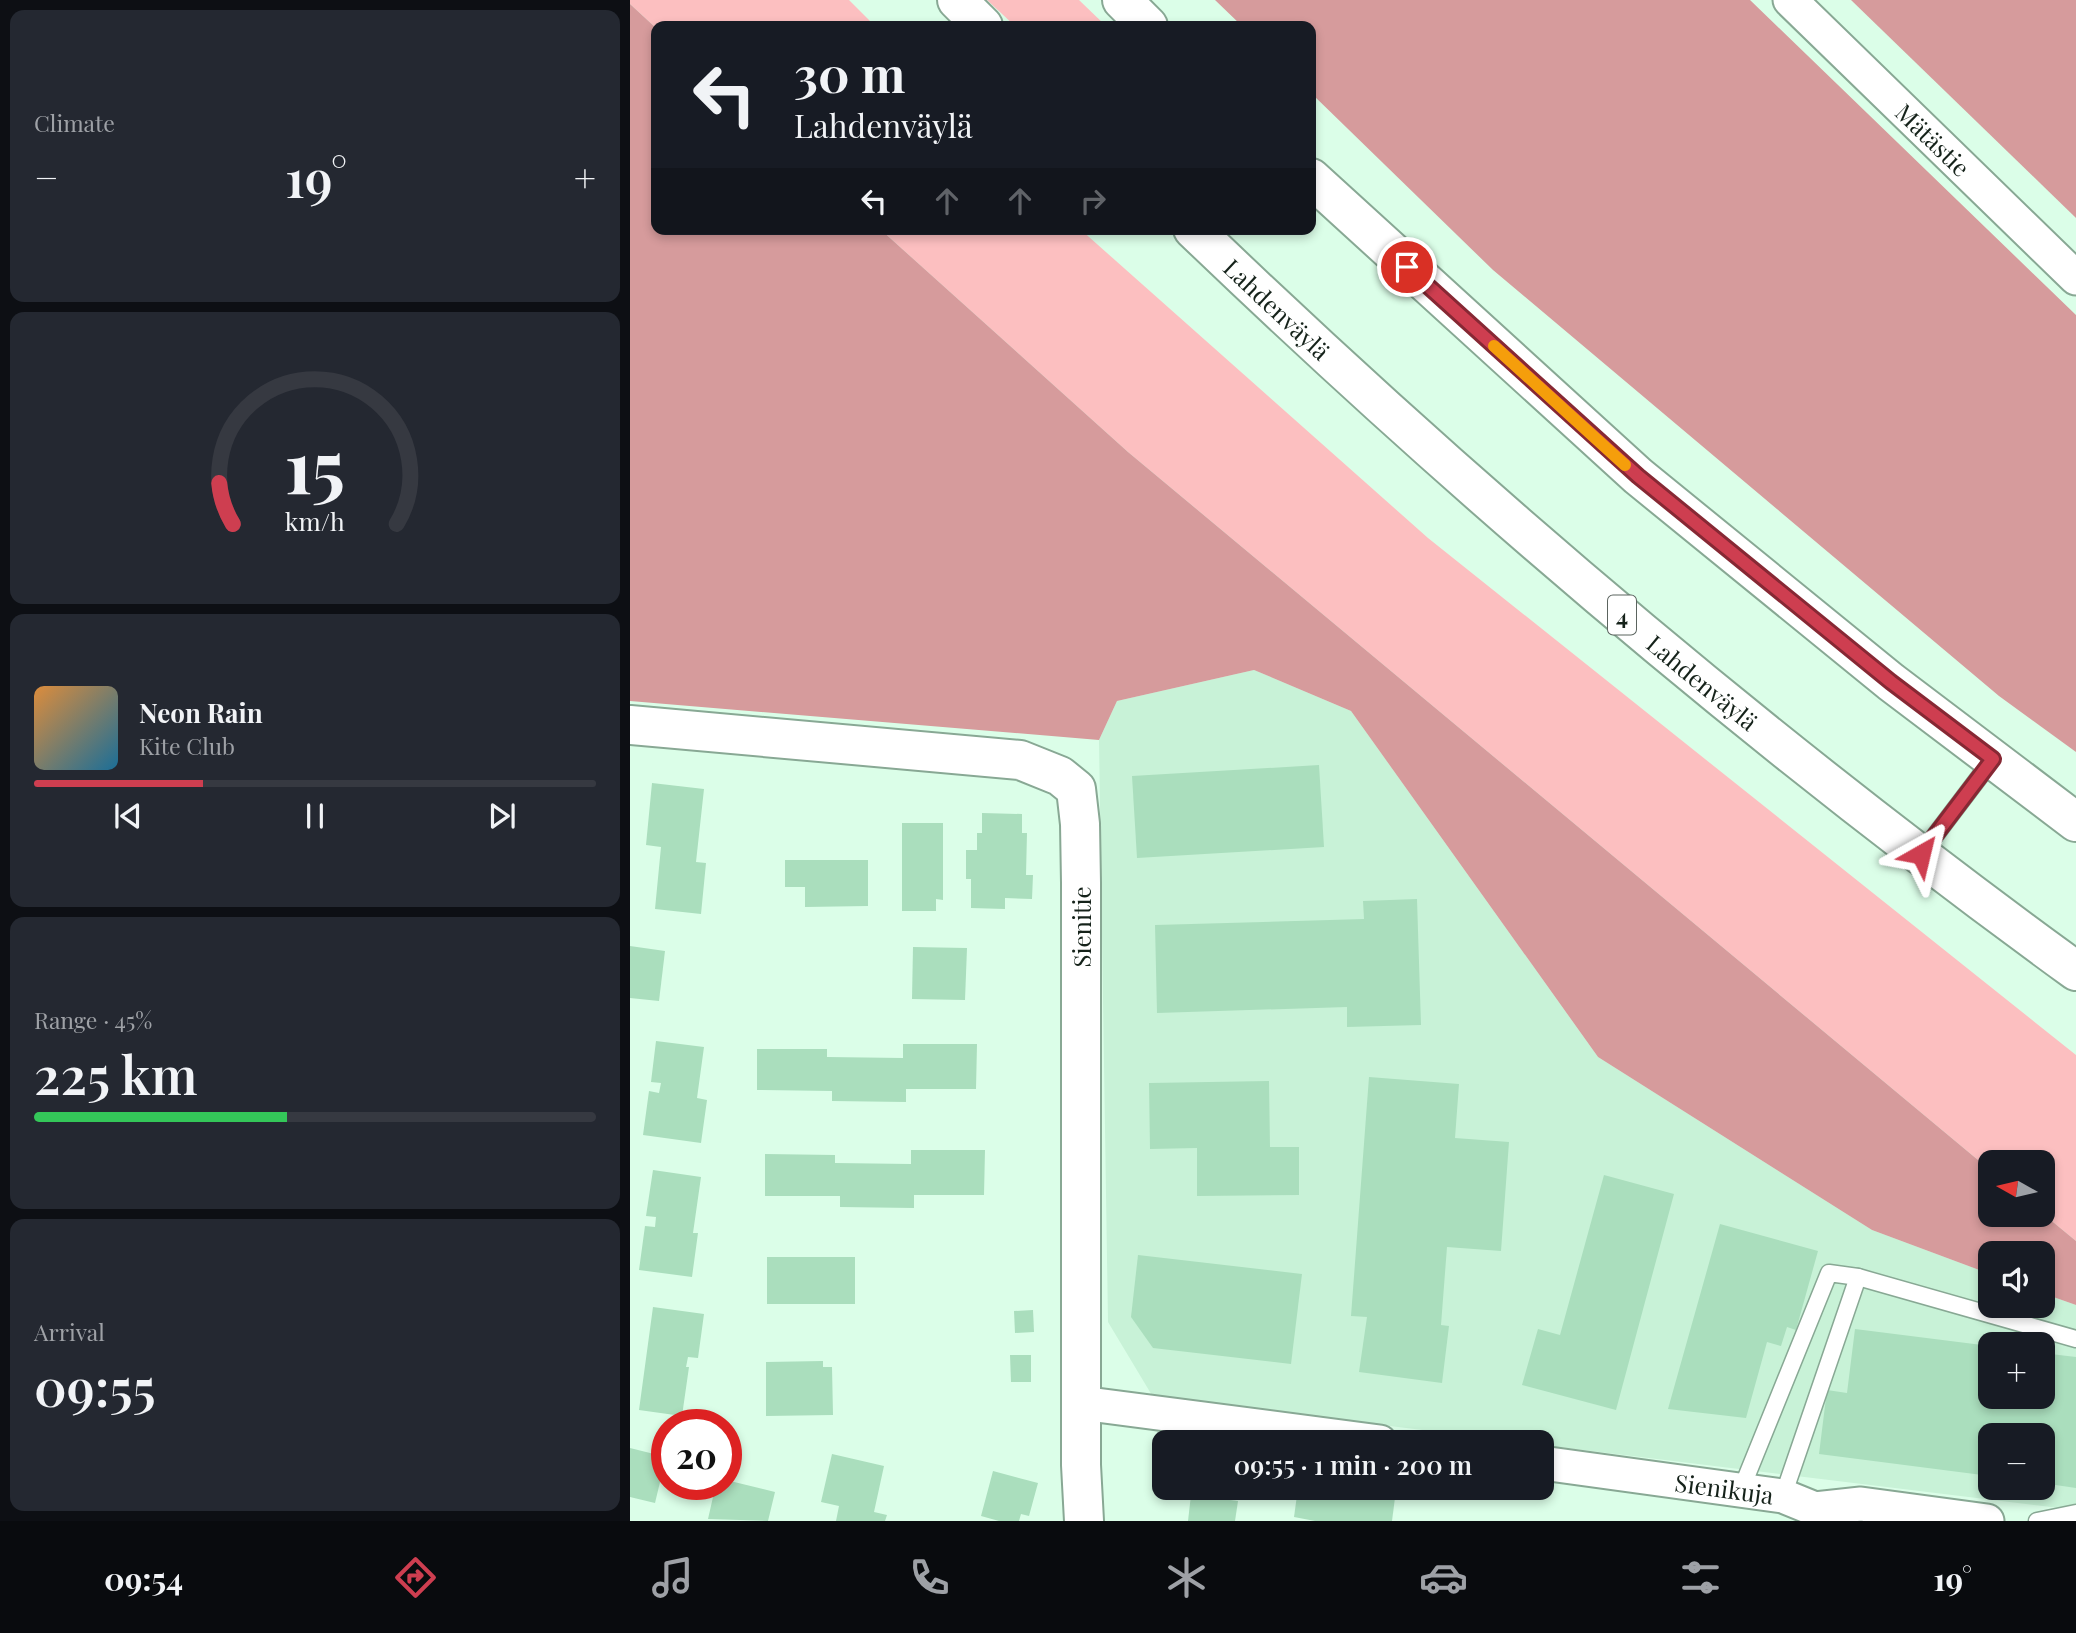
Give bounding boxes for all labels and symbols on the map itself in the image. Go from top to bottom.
street label: Mätästie [1889,96,1977,183]
pin [1377,237,1437,297]
street label: Lahdenväylä [1217,251,1337,366]
road number: 4 [1608,596,1636,635]
street label: Lahdenväylä [1641,627,1765,737]
position arrow [1884,817,1958,891]
street label: Sienitie [1065,886,1097,968]
north arrow [1978,1150,2054,1227]
speed limit sign: 20 [651,1409,742,1500]
street label: Sienikuja [1673,1465,1776,1511]

